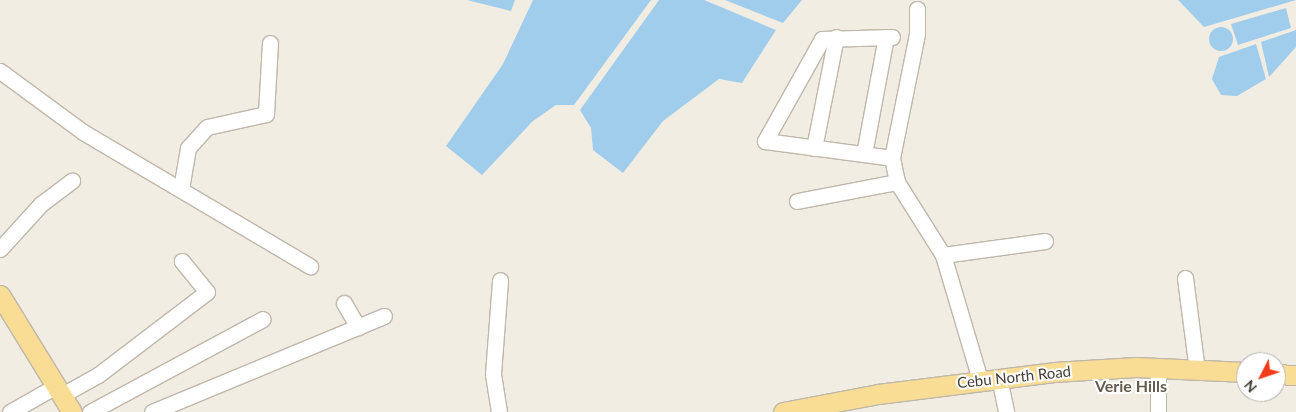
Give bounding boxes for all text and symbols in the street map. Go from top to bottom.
north arrow [1236,352,1286,402]
street label: Cebu North Road [956,362,1072,392]
district label: Verie Hills [1095,376,1167,396]
text: N [1240,377,1260,396]

